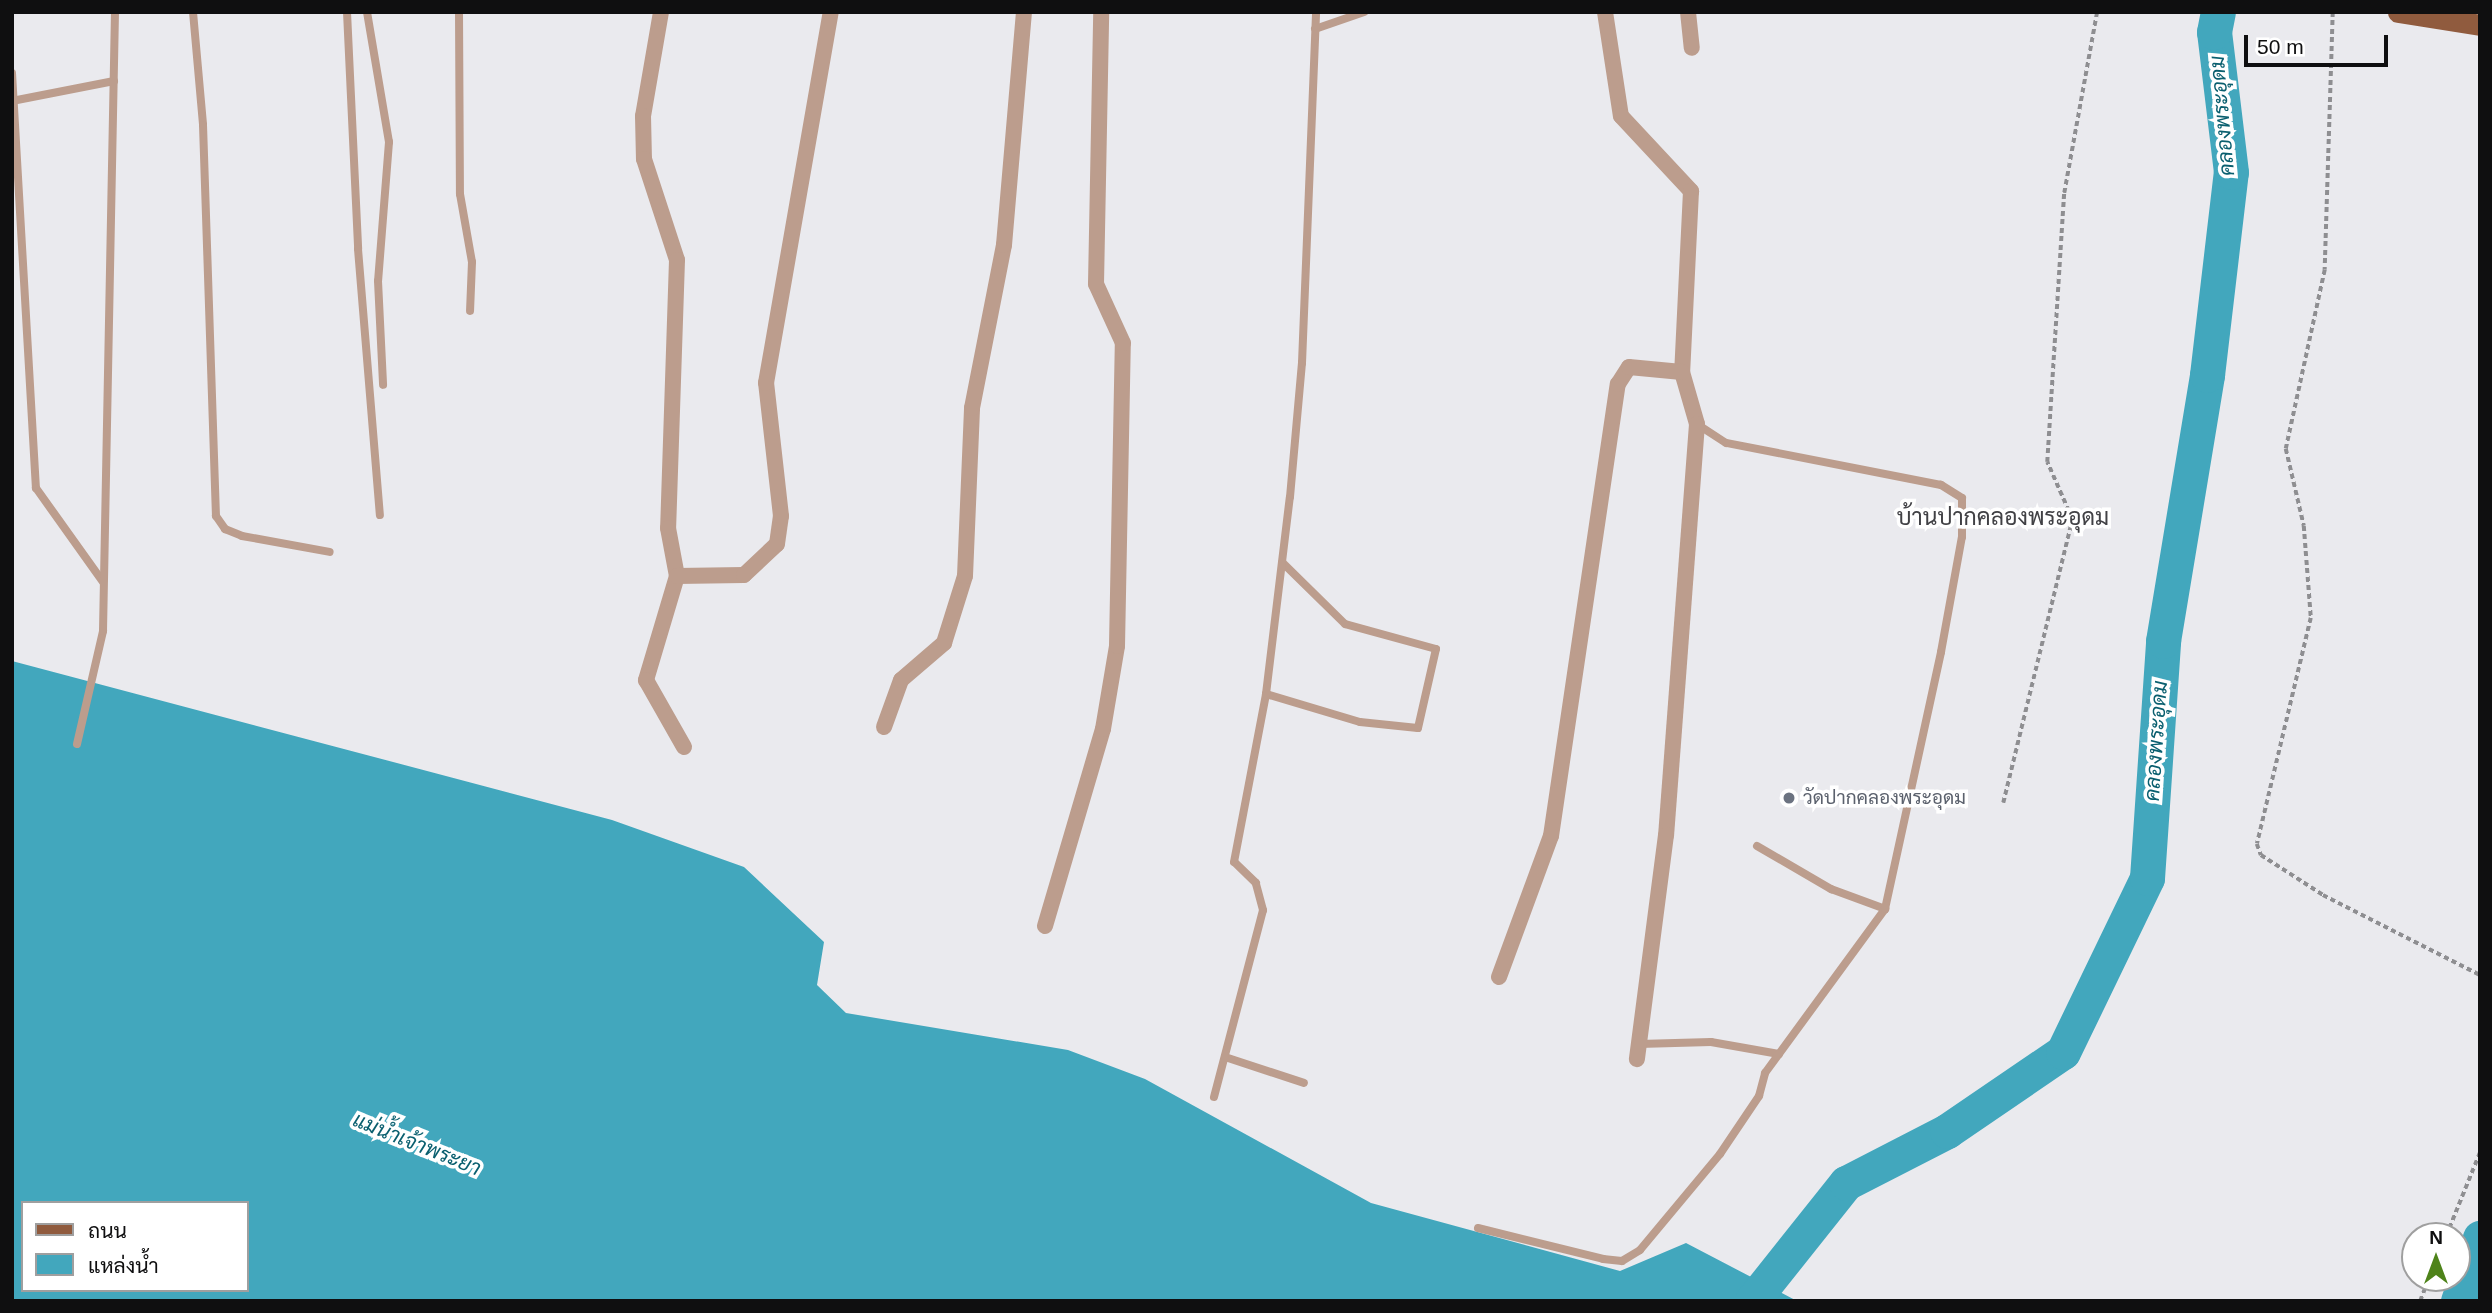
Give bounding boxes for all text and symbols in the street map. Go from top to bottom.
scale bar [2247,21,2390,65]
text: 50 m [2257,35,2304,58]
water label: คลองพระอุดม [2204,55,2240,177]
district label: บ้านปากคลองพระอุดม [1897,503,2109,531]
water label: คลองพระอุดม [2139,680,2173,802]
place label: วัดปากคลองพระอุดม [1803,787,1966,809]
marker: วัดปากคลองพระอุดม [1781,790,1797,806]
water label: แม่น้ำเจ้าพระยา [349,1107,485,1181]
legend [21,1201,248,1292]
text: ถนน [88,1219,127,1242]
north arrow [2401,1222,2471,1292]
text: N [2429,1227,2443,1248]
text: แหล่งน้ำ [88,1254,159,1277]

